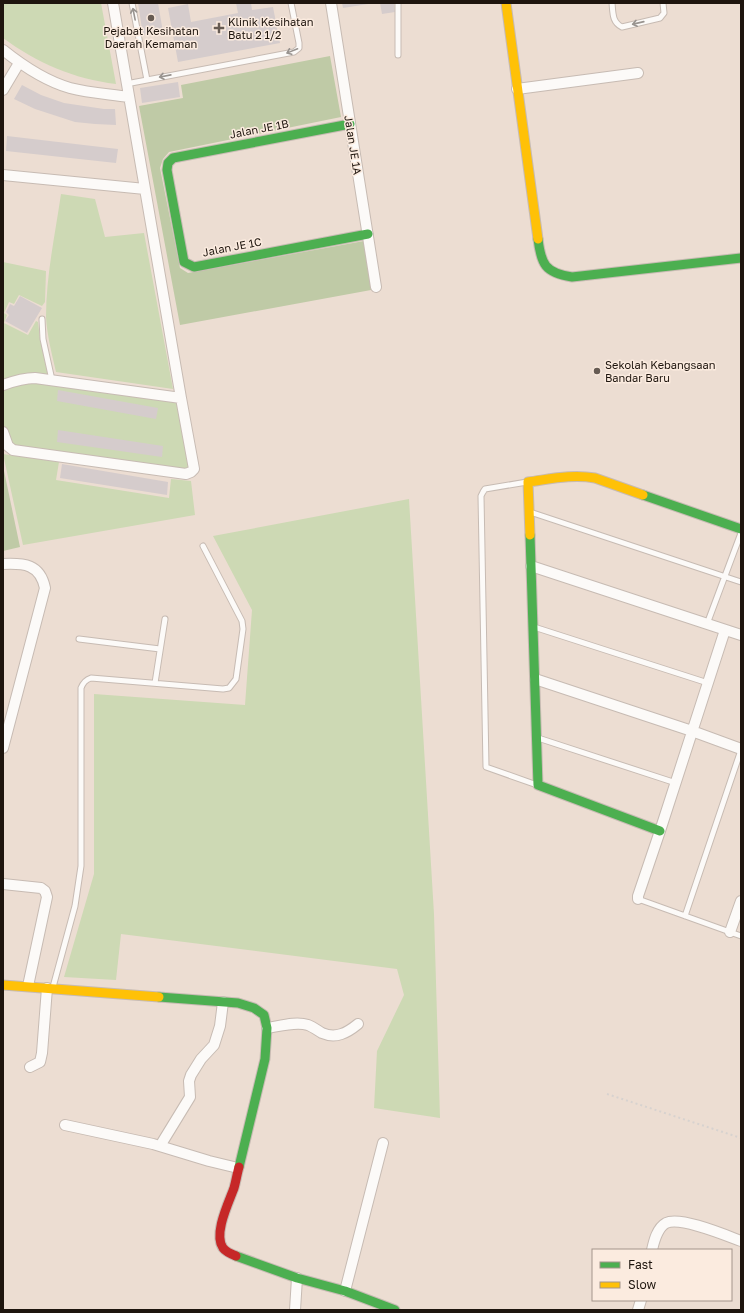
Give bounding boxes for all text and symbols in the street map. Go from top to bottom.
one-way arrow [130,8,138,21]
marker: Pejabat Kesihatan Daerah Kemaman [146,13,156,23]
place label: Klinik Kesihatan Batu 2 1/2 [228,15,313,41]
one-way arrow [632,20,645,28]
marker: Klinik Kesihatan Batu 2 1/2 [213,22,225,34]
place label: Pejabat Kesihatan Daerah Kemaman [103,24,199,50]
one-way arrow [287,47,299,55]
one-way arrow [159,73,172,81]
street label: Jalan JE 1A [342,114,365,176]
street label: Jalan JE 1B [228,116,290,141]
street label: Jalan JE 1C [201,234,263,259]
place label: Sekolah Kebangsaan Bandar Baru [605,358,716,384]
marker: Sekolah Kebangsaan Bandar Baru [592,366,602,376]
legend [592,1249,732,1301]
text: Fast [628,1257,653,1272]
text: Slow [628,1277,656,1292]

